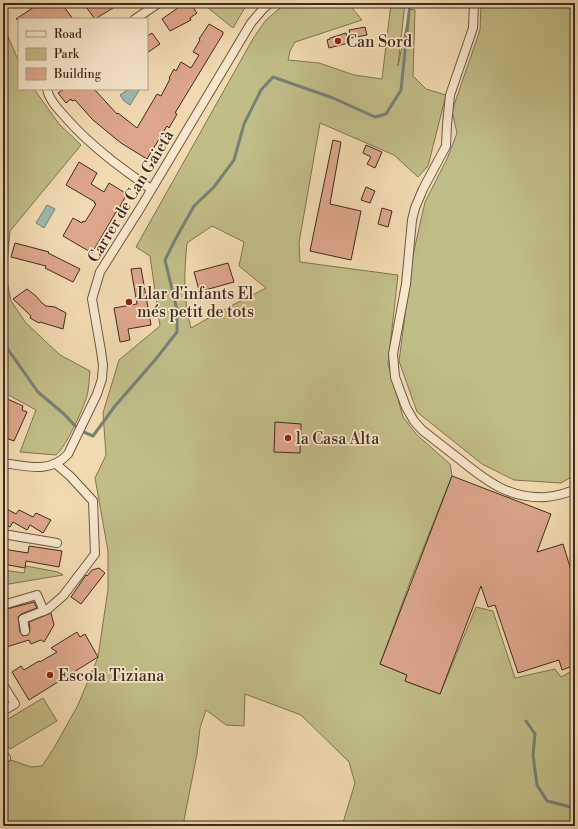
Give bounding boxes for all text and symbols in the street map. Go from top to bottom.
legend [18,18,148,90]
text: Road [54,27,82,42]
place label: Can Sord [346,32,412,52]
marker: Can Sord [333,36,343,46]
text: Park [54,47,80,62]
text: Building [53,67,102,82]
street label: Carrer de Can Gaietà [83,126,179,266]
place label: Llar d'infants El més petit de tots [137,284,254,322]
marker: Llar d'infants El més petit de tots [124,297,134,307]
place label: la Casa Alta [296,429,380,449]
marker: la Casa Alta [283,433,293,443]
place label: Escola Tiziana [58,666,165,686]
marker: Escola Tiziana [45,670,55,680]

